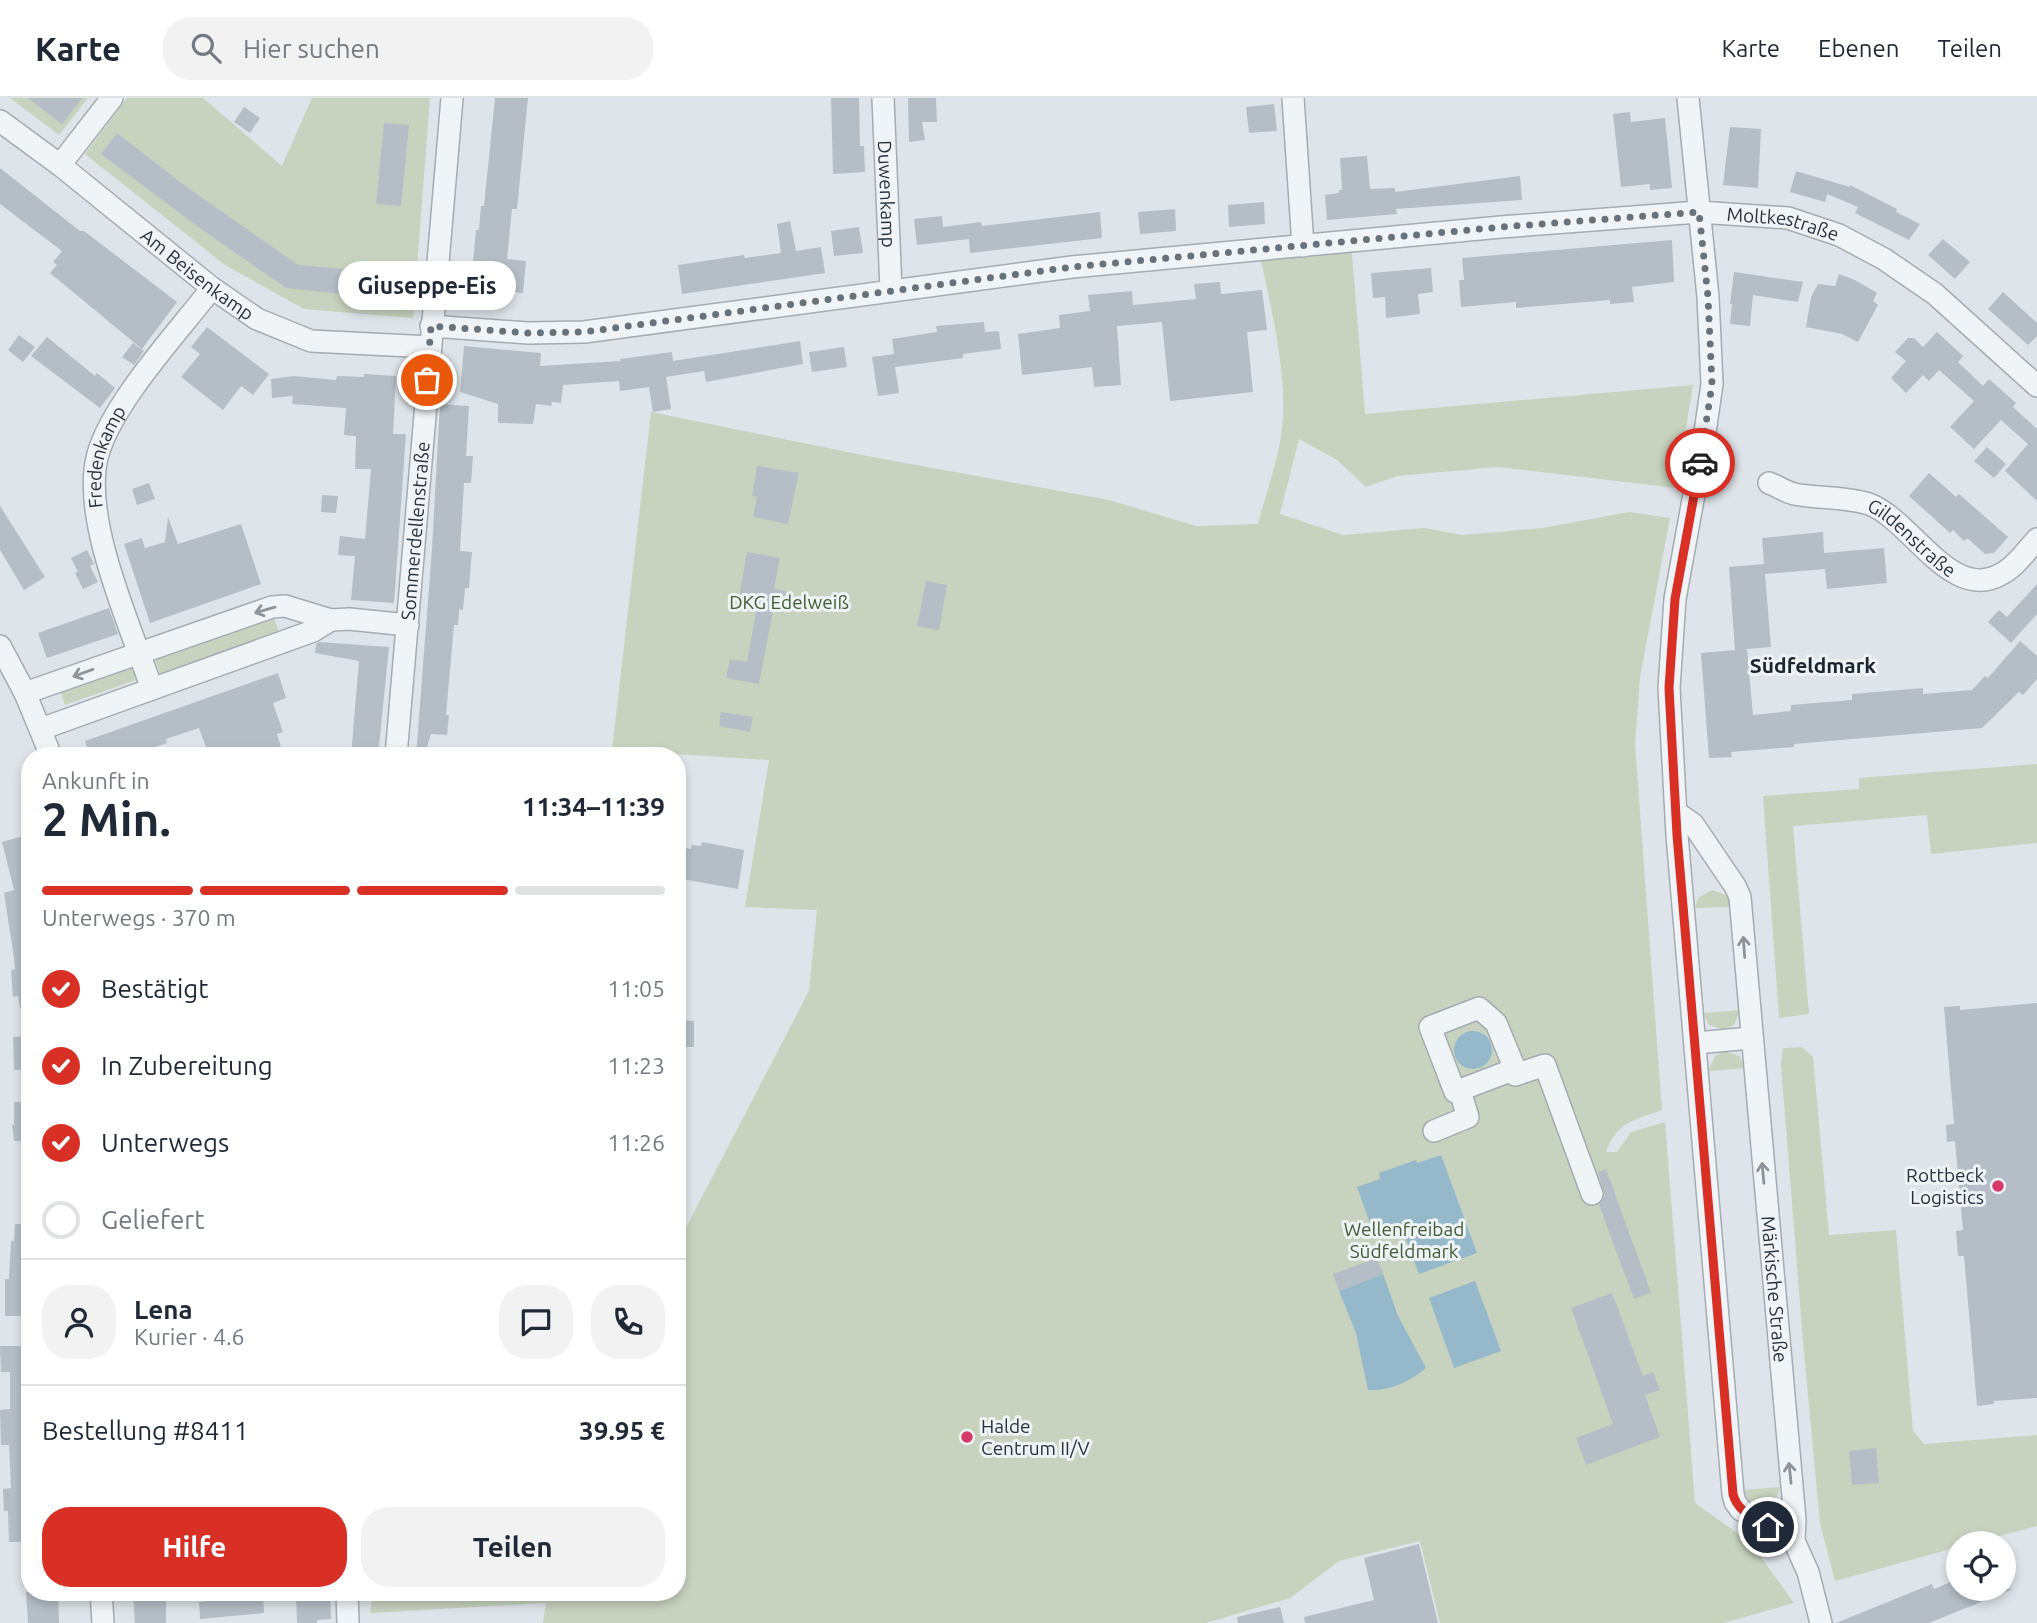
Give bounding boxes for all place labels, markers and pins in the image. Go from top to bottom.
callout: Giuseppe-Eis [338,261,516,310]
pin [397,350,457,410]
place label: Rottbeck Logistics [1906,1164,1984,1208]
marker: Rottbeck Logistics [1990,1178,2006,1194]
place label: Halde Centrum II/V [981,1415,1090,1459]
marker: Halde Centrum II/V [959,1429,975,1445]
pin [1738,1497,1798,1557]

